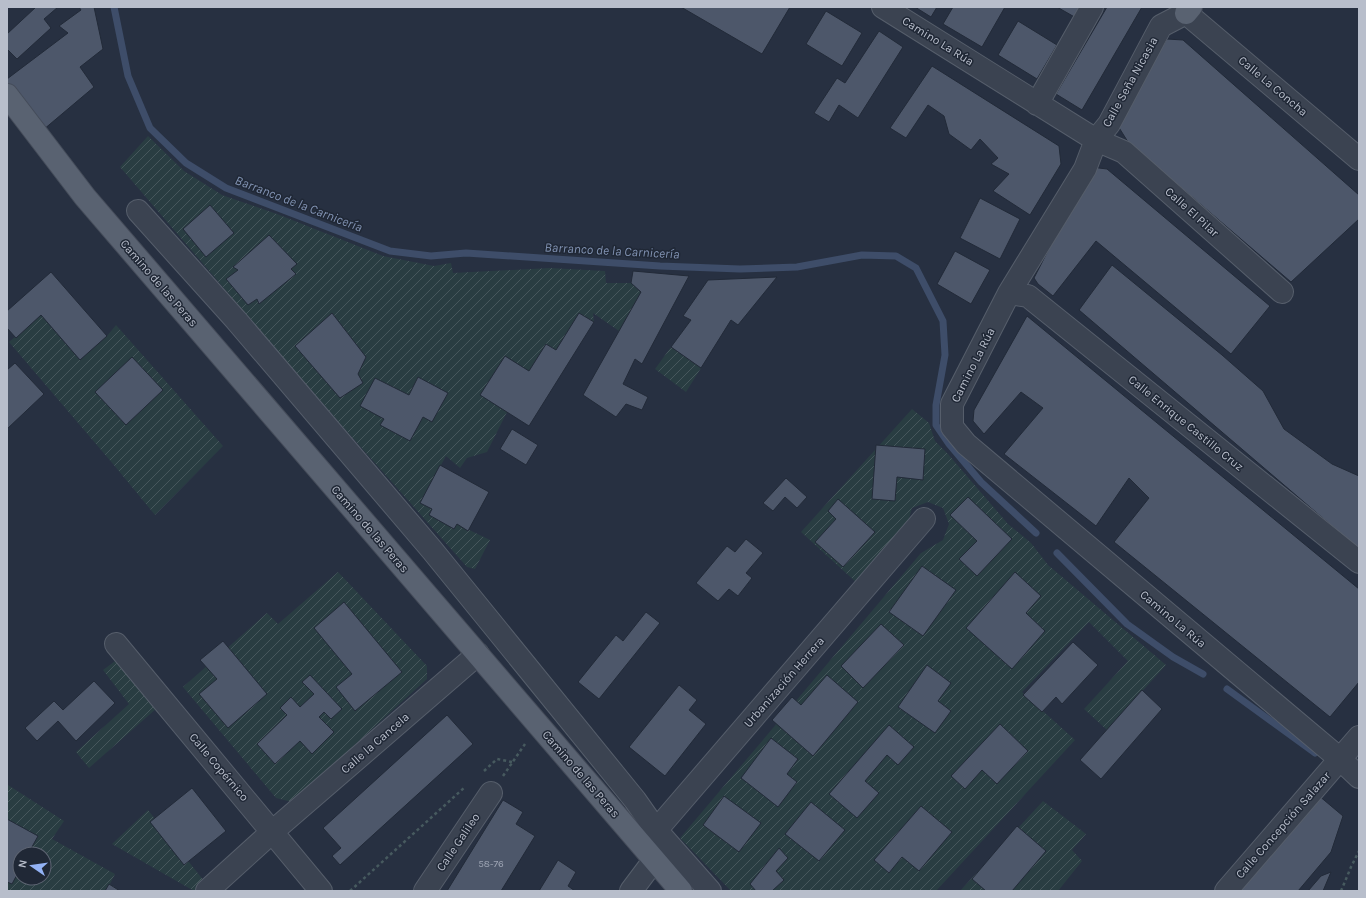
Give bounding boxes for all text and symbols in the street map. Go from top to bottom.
street label: Camino La Rúa [900,13,976,69]
street label: Calle Seña Nicasia [1099,34,1161,130]
street label: Calle La Concha [1236,53,1310,119]
water label: Barranco de la Carnicería [233,172,365,235]
street label: Calle El Pilar [1162,184,1222,240]
street label: Camino de las Peras [117,237,201,329]
water label: Barranco de la Carnicería [544,239,680,262]
street label: Camino La Rúa [948,325,998,405]
street label: Calle Enrique Castillo Cruz [1126,372,1247,474]
street label: Camino de las Peras [328,483,412,575]
street label: Camino La Rúa [1137,587,1209,651]
street label: Urbanización Herrera [741,634,827,730]
street label: Calle la Cancela [338,709,412,777]
street label: Camino de las Peras [539,728,623,820]
street label: Calle Copérnico [186,730,252,804]
street label: Calle Concepción Salazar [1233,768,1334,881]
street label: Calle Galileo [433,810,483,874]
north arrow [12,846,52,886]
house number: 58-76 [478,858,504,870]
text: N [16,859,30,869]

